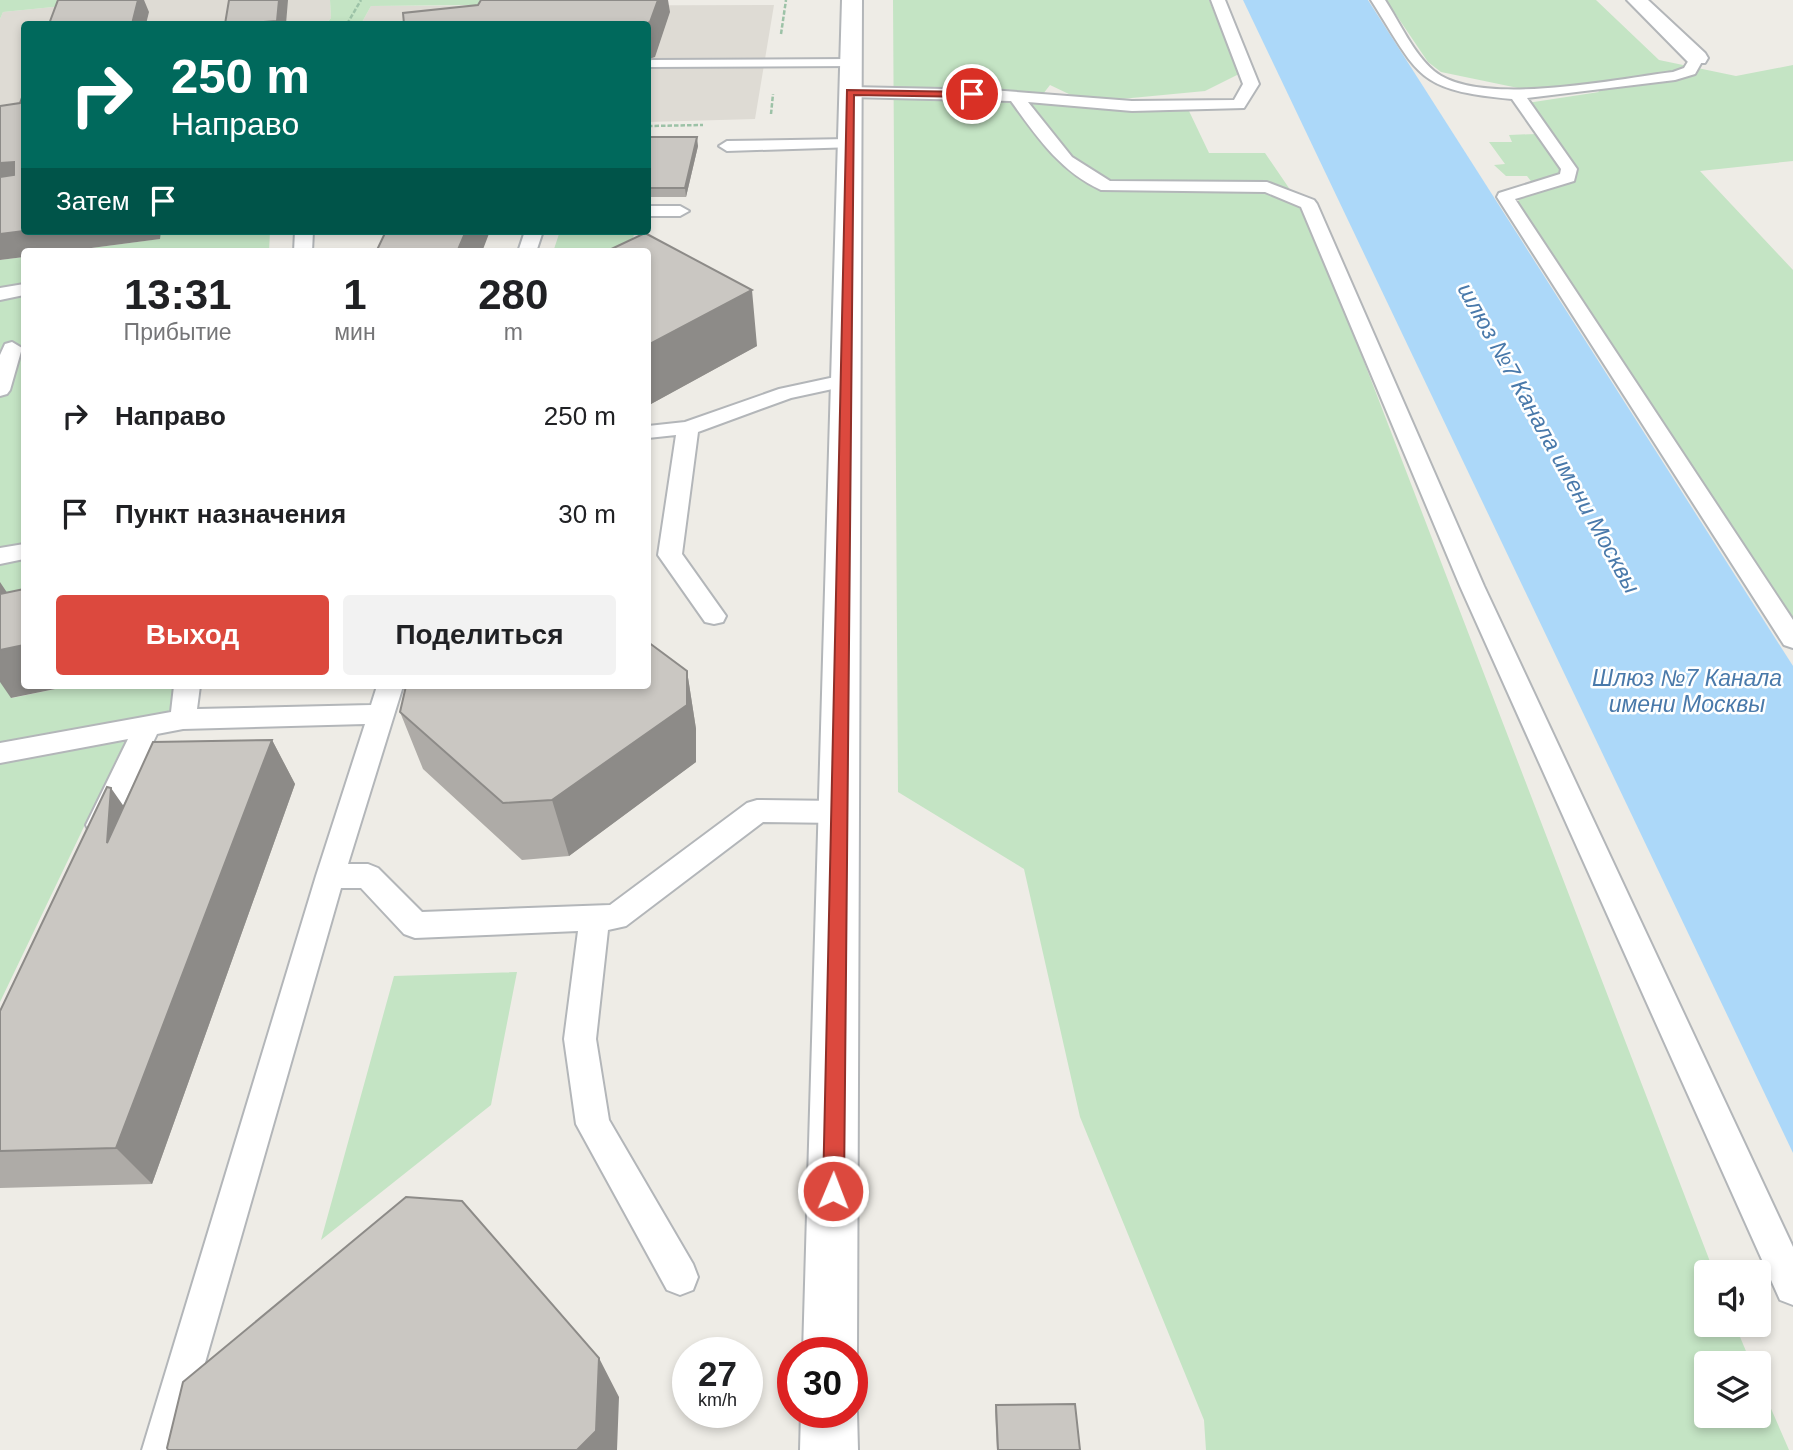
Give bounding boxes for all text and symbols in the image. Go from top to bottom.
icon: right [56,49,147,140]
text: 250 m [171,49,310,103]
pin [942,64,1002,124]
icon: arrive [953,75,991,113]
text: Направо [171,106,299,142]
icon: arrive [144,182,182,220]
text: Затем [56,186,130,216]
text: 13:31 [124,271,231,318]
text: 1 [343,271,367,318]
text: 280 [478,271,548,318]
water label: шлюз №7 Канала имени Москвы [1453,278,1645,598]
text: Прибытие [124,319,232,345]
text: мин [334,319,376,345]
text: m [504,319,523,345]
icon: right [56,397,94,435]
text: Направо [115,401,226,431]
text: 250 m [544,401,616,431]
icon: arrive [56,495,94,533]
text: Пункт назначения [115,499,346,529]
text: 30 m [558,499,616,529]
button: Выход [56,595,329,675]
button: Поделиться [343,595,616,675]
water label: Шлюз №7 Канала имени Москвы [1592,665,1782,717]
position arrow [796,1154,870,1228]
map controls [1694,1260,1771,1428]
button: sound [1694,1260,1771,1337]
speed limit sign: 30 [777,1337,868,1428]
button: layers [1694,1351,1771,1428]
text: 27 [698,1354,737,1393]
text: km/h [698,1390,737,1410]

